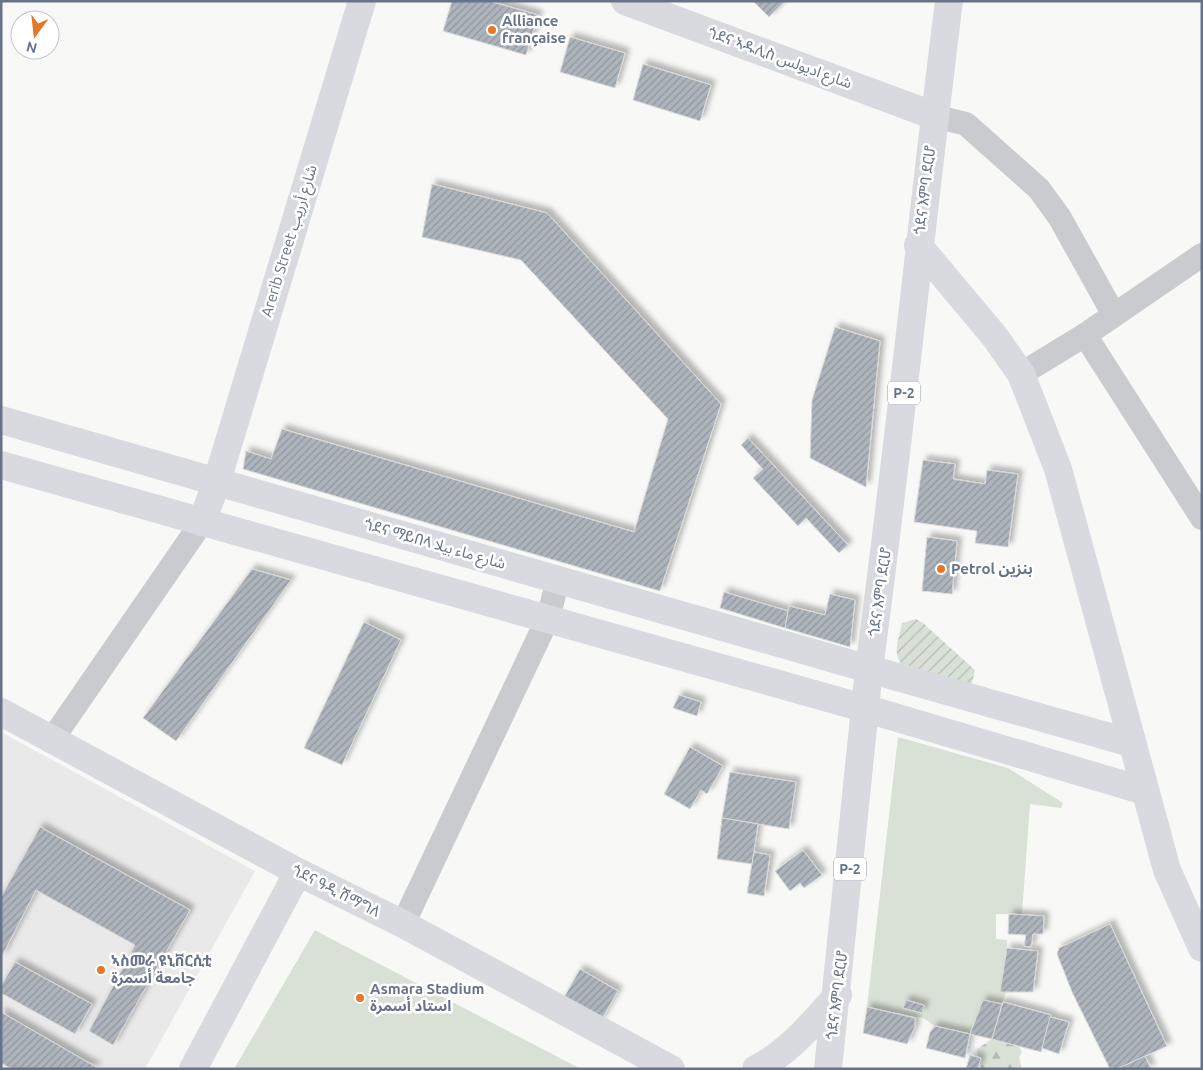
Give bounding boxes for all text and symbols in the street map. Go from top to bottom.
north arrow [10,10,60,60]
place label: Alliance française [502,12,566,47]
marker: Alliance française [486,24,498,36]
street label: ጎደና ኣዱሊስ شارع اديولس [705,24,855,95]
text: N [25,38,39,57]
street label: ጎደና እምባ ደርሆ [911,144,938,235]
street label: Arerib Street شارع أرريب [257,162,324,320]
road number: P-2 [888,382,920,404]
street label: ጎደና ማይበላ شارع ماء بيلا [361,515,508,576]
street label: ጎደና እምባ ደርሆ [865,546,894,637]
place label: Petrol بنزين [951,560,1033,578]
marker: Petrol بنزين [935,563,947,575]
road number: P-2 [834,858,866,881]
street label: ጎደና ዓዲ ሽማግለ [289,861,383,920]
street label: ጎደና እምባ ደርሆ [823,949,850,1040]
place label: ኣስመራ ዩኒቨርሲቲ جامعة أسمرة [111,952,213,987]
marker: ኣስመራ ዩኒቨርሲቲ جامعة أسمرة [95,964,107,976]
place label: Asmara Stadium استاد أسمرة [370,980,484,1015]
marker: Asmara Stadium استاد أسمرة [354,992,366,1004]

